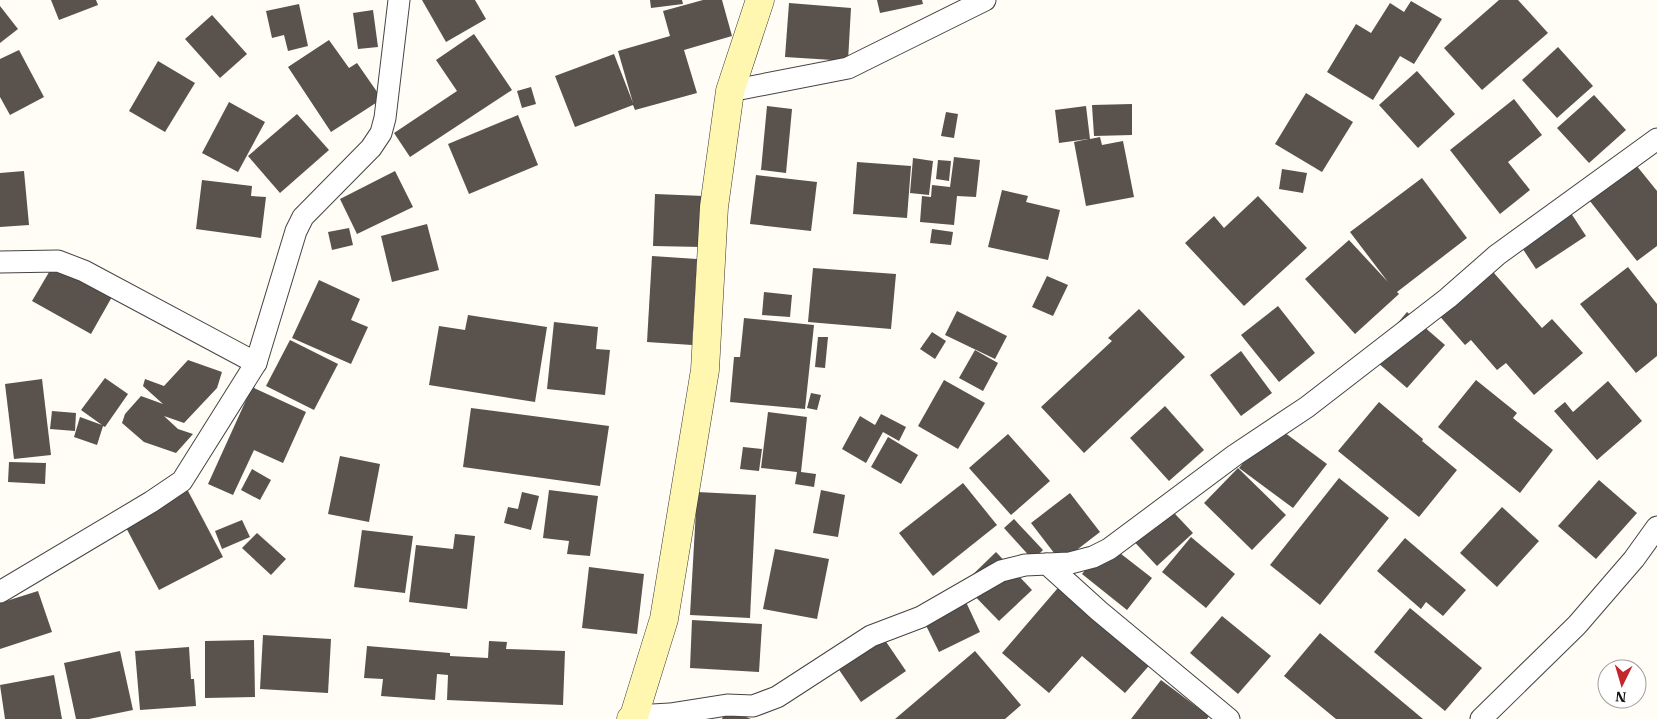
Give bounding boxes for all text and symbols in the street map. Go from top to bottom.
north arrow [1597,659,1647,709]
text: N [1615,688,1627,706]

